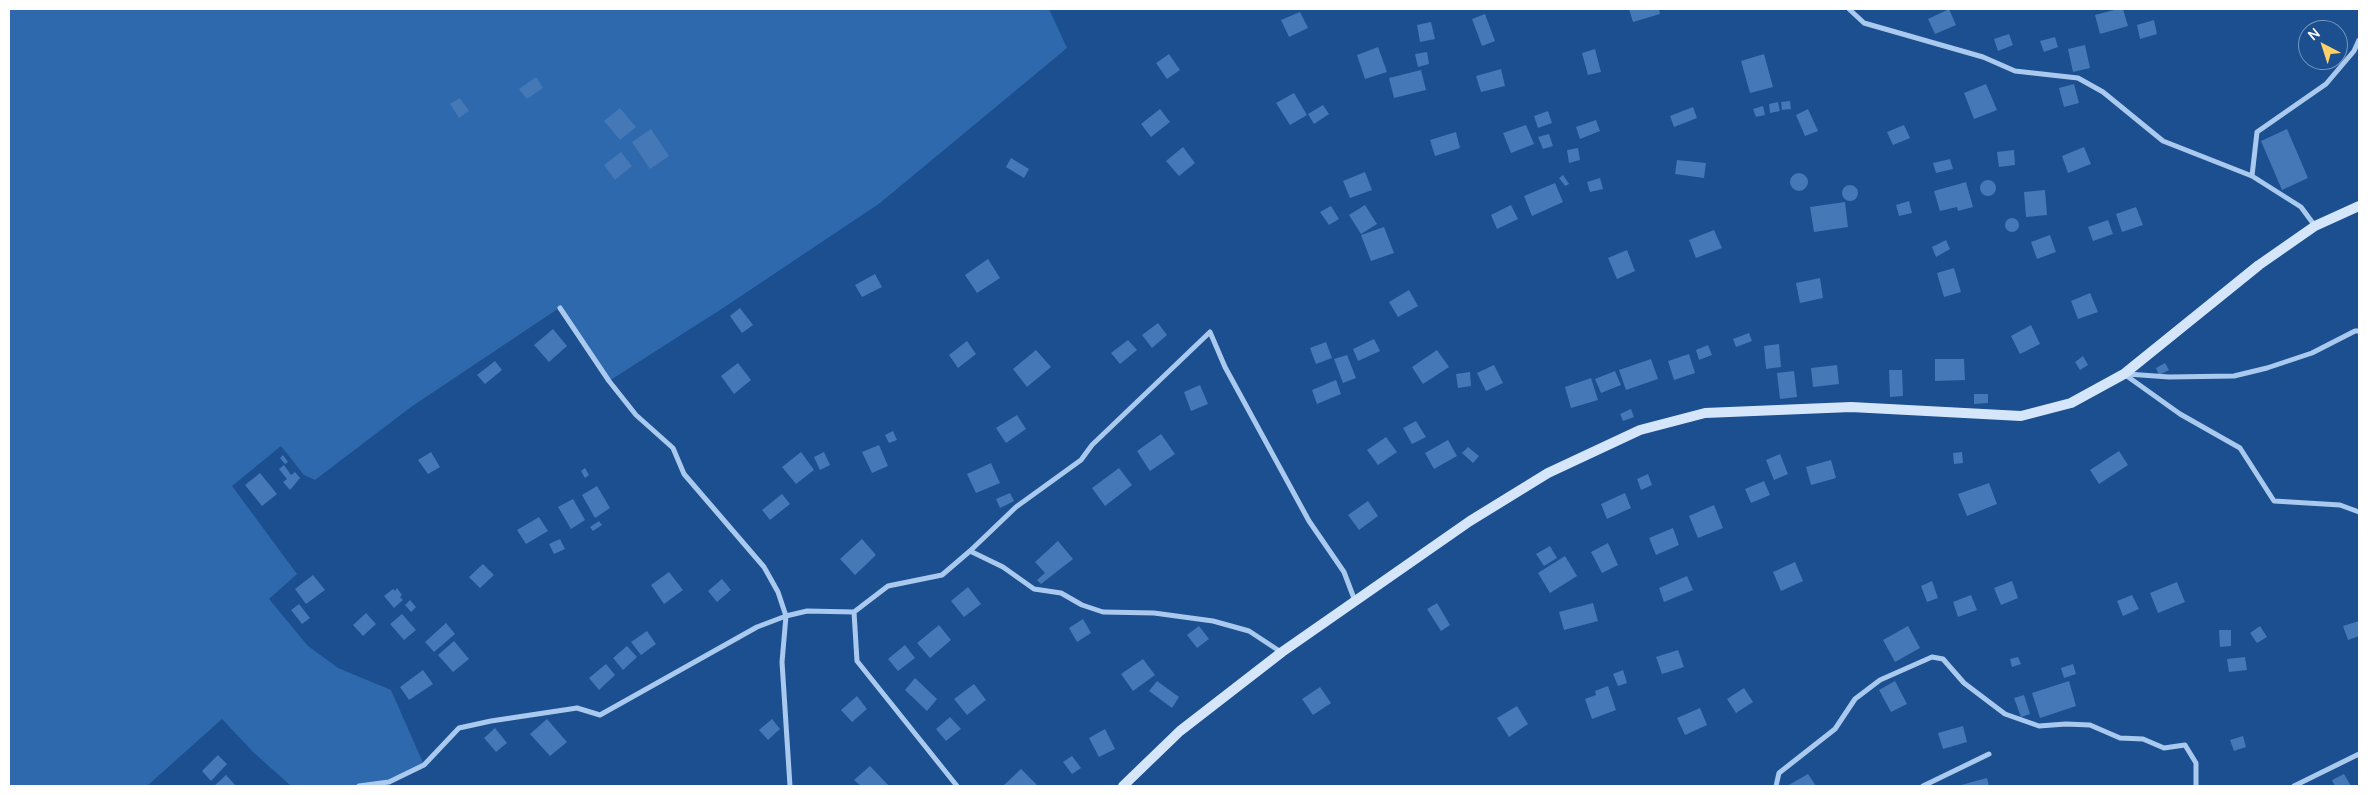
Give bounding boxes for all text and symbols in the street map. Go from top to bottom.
north arrow [2298,20,2348,70]
text: N [2304,23,2324,44]

